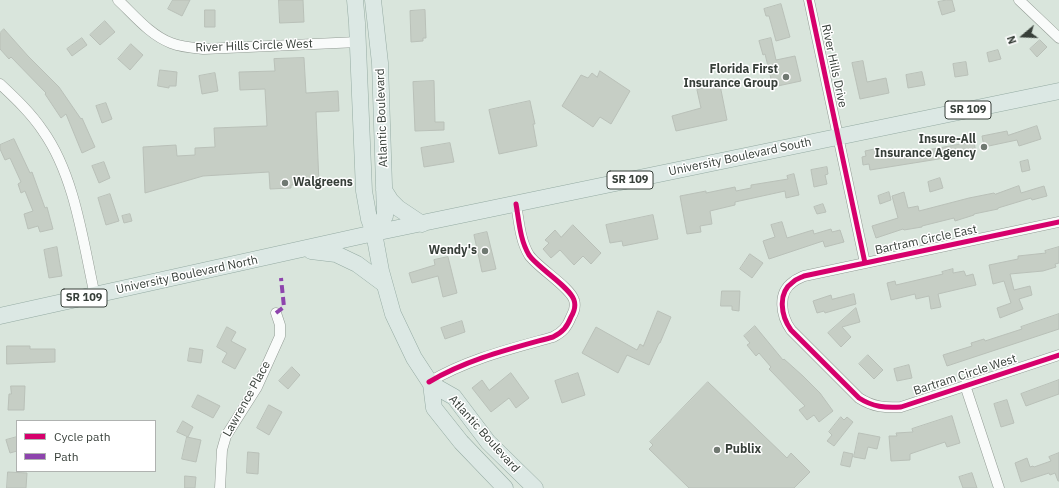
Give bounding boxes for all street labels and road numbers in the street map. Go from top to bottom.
street label: River Hills Drive [818,23,850,109]
street label: River Hills Circle West [195,37,313,55]
street label: Atlantic Boulevard [373,68,391,168]
road number: SR 109 [945,101,991,119]
street label: University Boulevard South [667,135,813,179]
road number: SR 109 [607,171,653,189]
street label: Bartram Circle East [874,222,978,258]
street label: University Boulevard North [115,253,259,297]
road number: SR 109 [61,289,107,307]
street label: Bartram Circle West [912,352,1018,398]
street label: Lawrence Place [220,359,274,439]
street label: Atlantic Boulevard [446,392,522,476]

